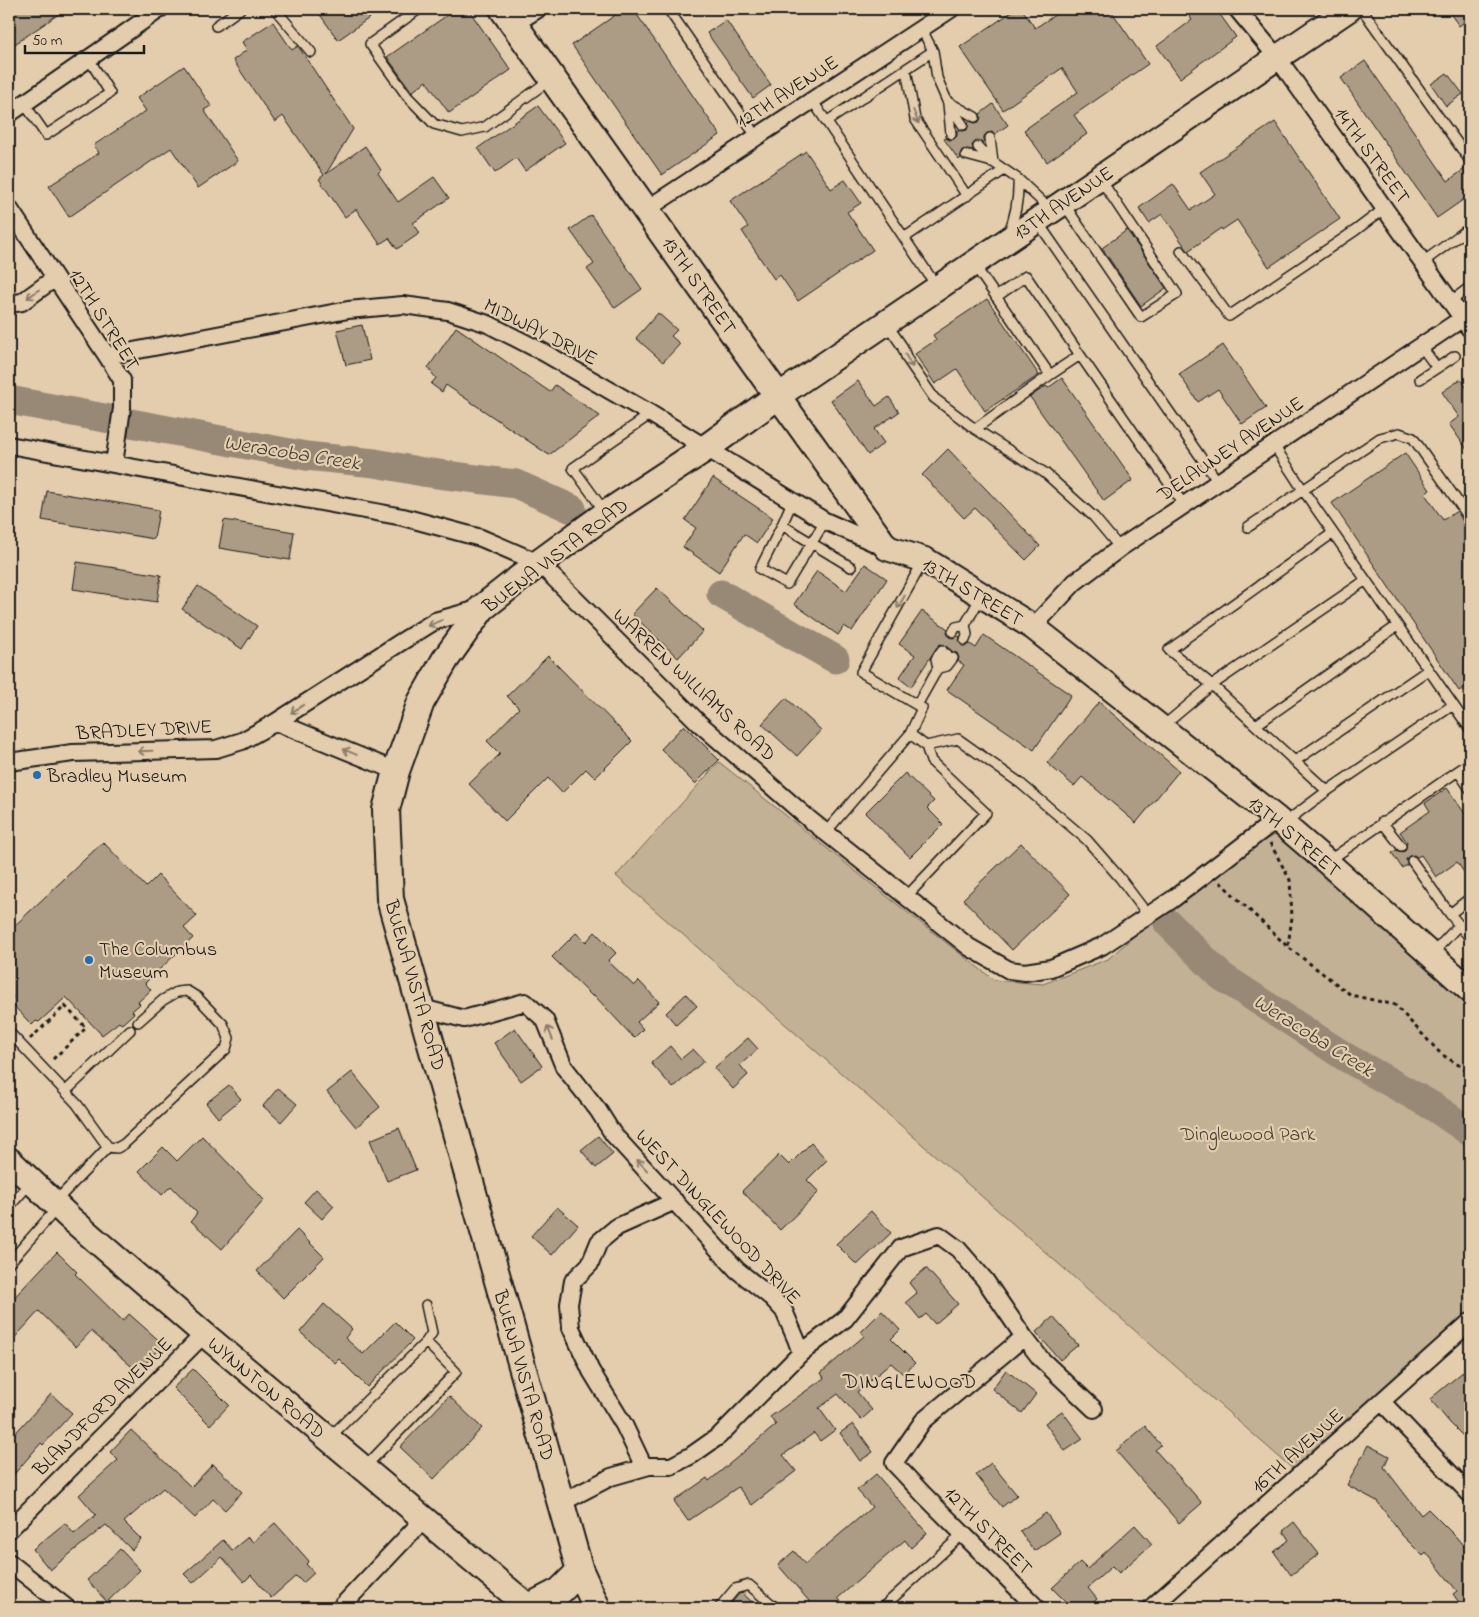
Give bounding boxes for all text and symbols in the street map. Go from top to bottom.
scale bar [25,22,144,54]
text: 50 m [32,30,63,52]
street label: 12TH AVENUE [732,49,845,137]
street label: 14TH STREET [1326,102,1416,211]
one-way arrow [912,109,921,124]
street label: 13TH AVENUE [1009,160,1120,248]
street label: 13TH STREET [653,232,742,341]
street label: 12TH STREET [60,264,146,377]
one-way arrow [26,289,40,299]
street label: MIDWAY DRIVE [478,292,602,374]
one-way arrow [904,353,914,368]
street label: DELAUNEY AVENUE [1152,390,1310,510]
water label: Weracoba Creek [222,428,362,480]
street label: BUENA VISTA ROAD [477,492,636,622]
street label: 13TH STREET [915,551,1028,635]
one-way arrow [895,594,905,609]
street label: WARREN WILLIAMS ROAD [605,602,781,769]
one-way arrow [428,618,443,628]
one-way arrow [291,704,305,714]
street label: BRADLEY DRIVE [74,713,213,750]
one-way arrow [137,746,153,755]
one-way arrow [343,747,358,756]
place label: Bradley Museum [46,763,187,792]
marker: Bradley Museum [31,769,43,781]
street label: 13TH STREET [1240,790,1346,886]
street label: BUENA VISTA ROAD [375,896,452,1074]
place label: The Columbus Museum [99,936,217,988]
marker: The Columbus Museum [83,954,95,966]
water label: Weracoba Creek [1247,988,1380,1086]
one-way arrow [545,1026,555,1041]
park label: Dinglewood Park [1180,1121,1316,1151]
street label: WEST DINGLEWOOD DRIVE [628,1123,807,1312]
one-way arrow [636,1159,648,1172]
street label: BUENA VISTA ROAD [484,1286,561,1464]
street label: BLANDFORD AVENUE [27,1331,180,1485]
street label: WYNNTON ROAD [200,1331,331,1447]
district label: DINGLEWOOD [842,1368,977,1398]
street label: 16TH AVENUE [1246,1402,1351,1501]
street label: 12TH STREET [936,1481,1038,1583]

